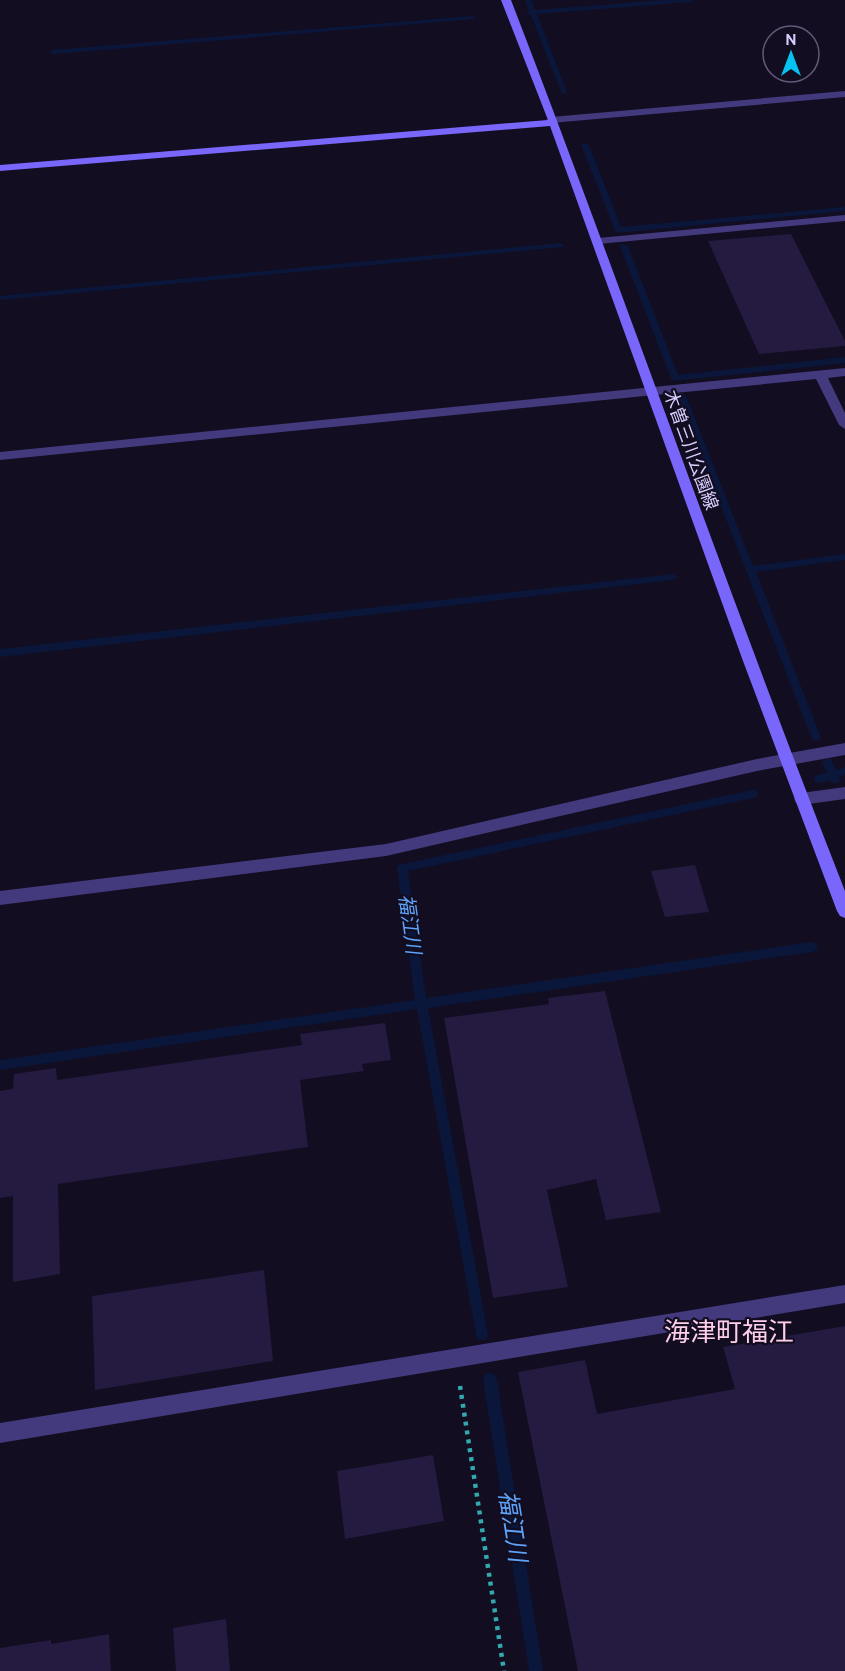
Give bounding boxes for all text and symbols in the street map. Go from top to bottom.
north arrow [761,24,821,84]
text: N [785,30,797,49]
street label: 木曽三川公園線 [659,387,723,513]
water label: 福江川 [394,893,426,957]
district label: 海津町福江 [664,1316,794,1348]
water label: 福江川 [493,1488,533,1567]

